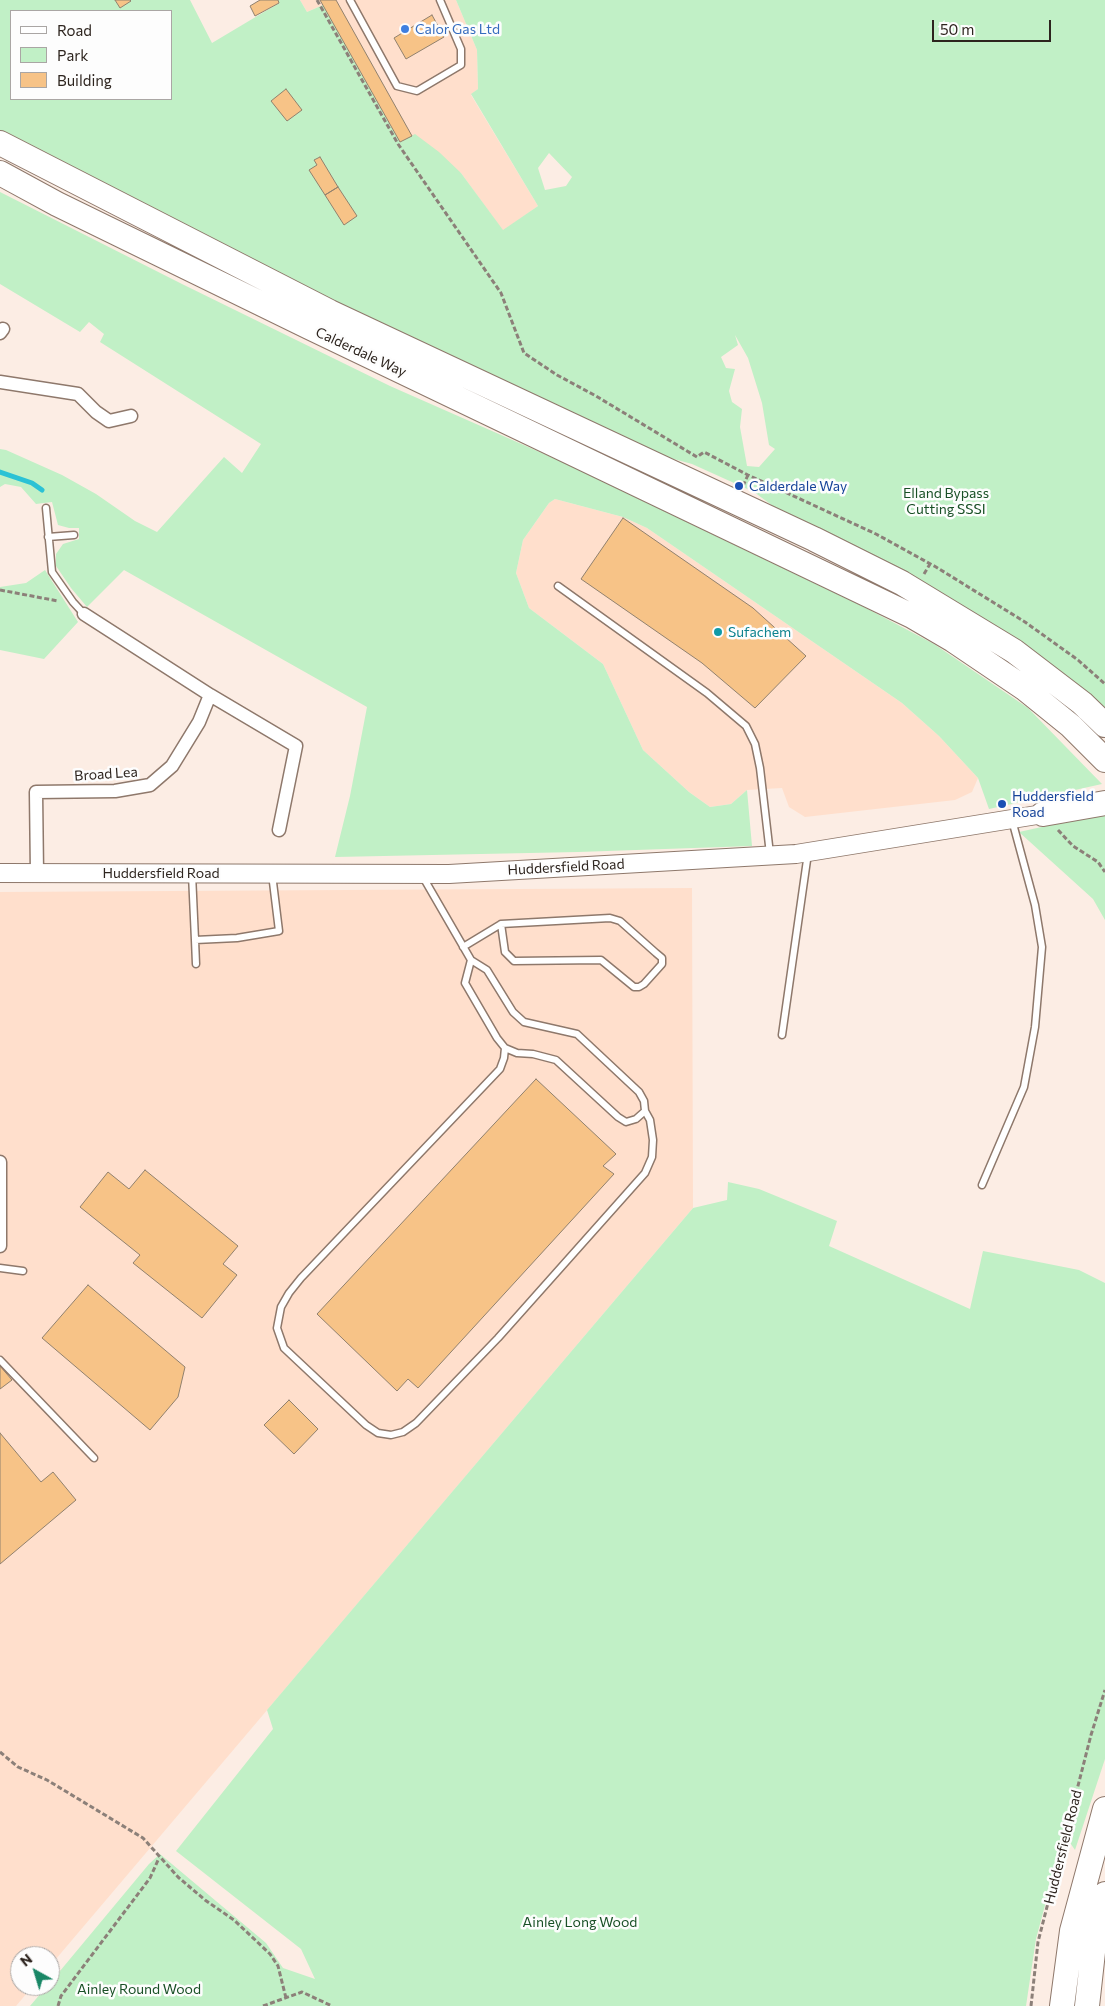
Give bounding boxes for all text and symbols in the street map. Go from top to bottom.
legend [10,10,172,100]
scale bar [935,10,1054,42]
text: 50 m [940,20,974,38]
text: Road [57,21,92,39]
place label: Calor Gas Ltd [415,21,500,37]
marker: Calor Gas Ltd [399,23,411,35]
text: Park [57,46,88,64]
text: Building [57,71,112,89]
street label: Calderdale Way [313,324,409,380]
place label: Calderdale Way [749,478,847,494]
marker: Calderdale Way [733,480,745,492]
park label: Elland Bypass Cutting SSSI [903,485,989,518]
place label: Sufachem [728,624,791,640]
marker: Sufachem [712,626,724,638]
street label: Broad Lea [74,763,138,785]
place label: Huddersfield Road [1012,788,1094,820]
marker: Huddersfield Road [996,798,1008,810]
street label: Huddersfield Road [507,856,625,878]
street label: Huddersfield Road [102,865,220,881]
street label: Huddersfield Road [1041,1788,1085,1906]
park label: Ainley Long Wood [523,1914,637,1930]
north arrow [10,1946,60,1996]
text: N [16,1950,35,1970]
park label: Ainley Round Wood [77,1981,201,1997]

